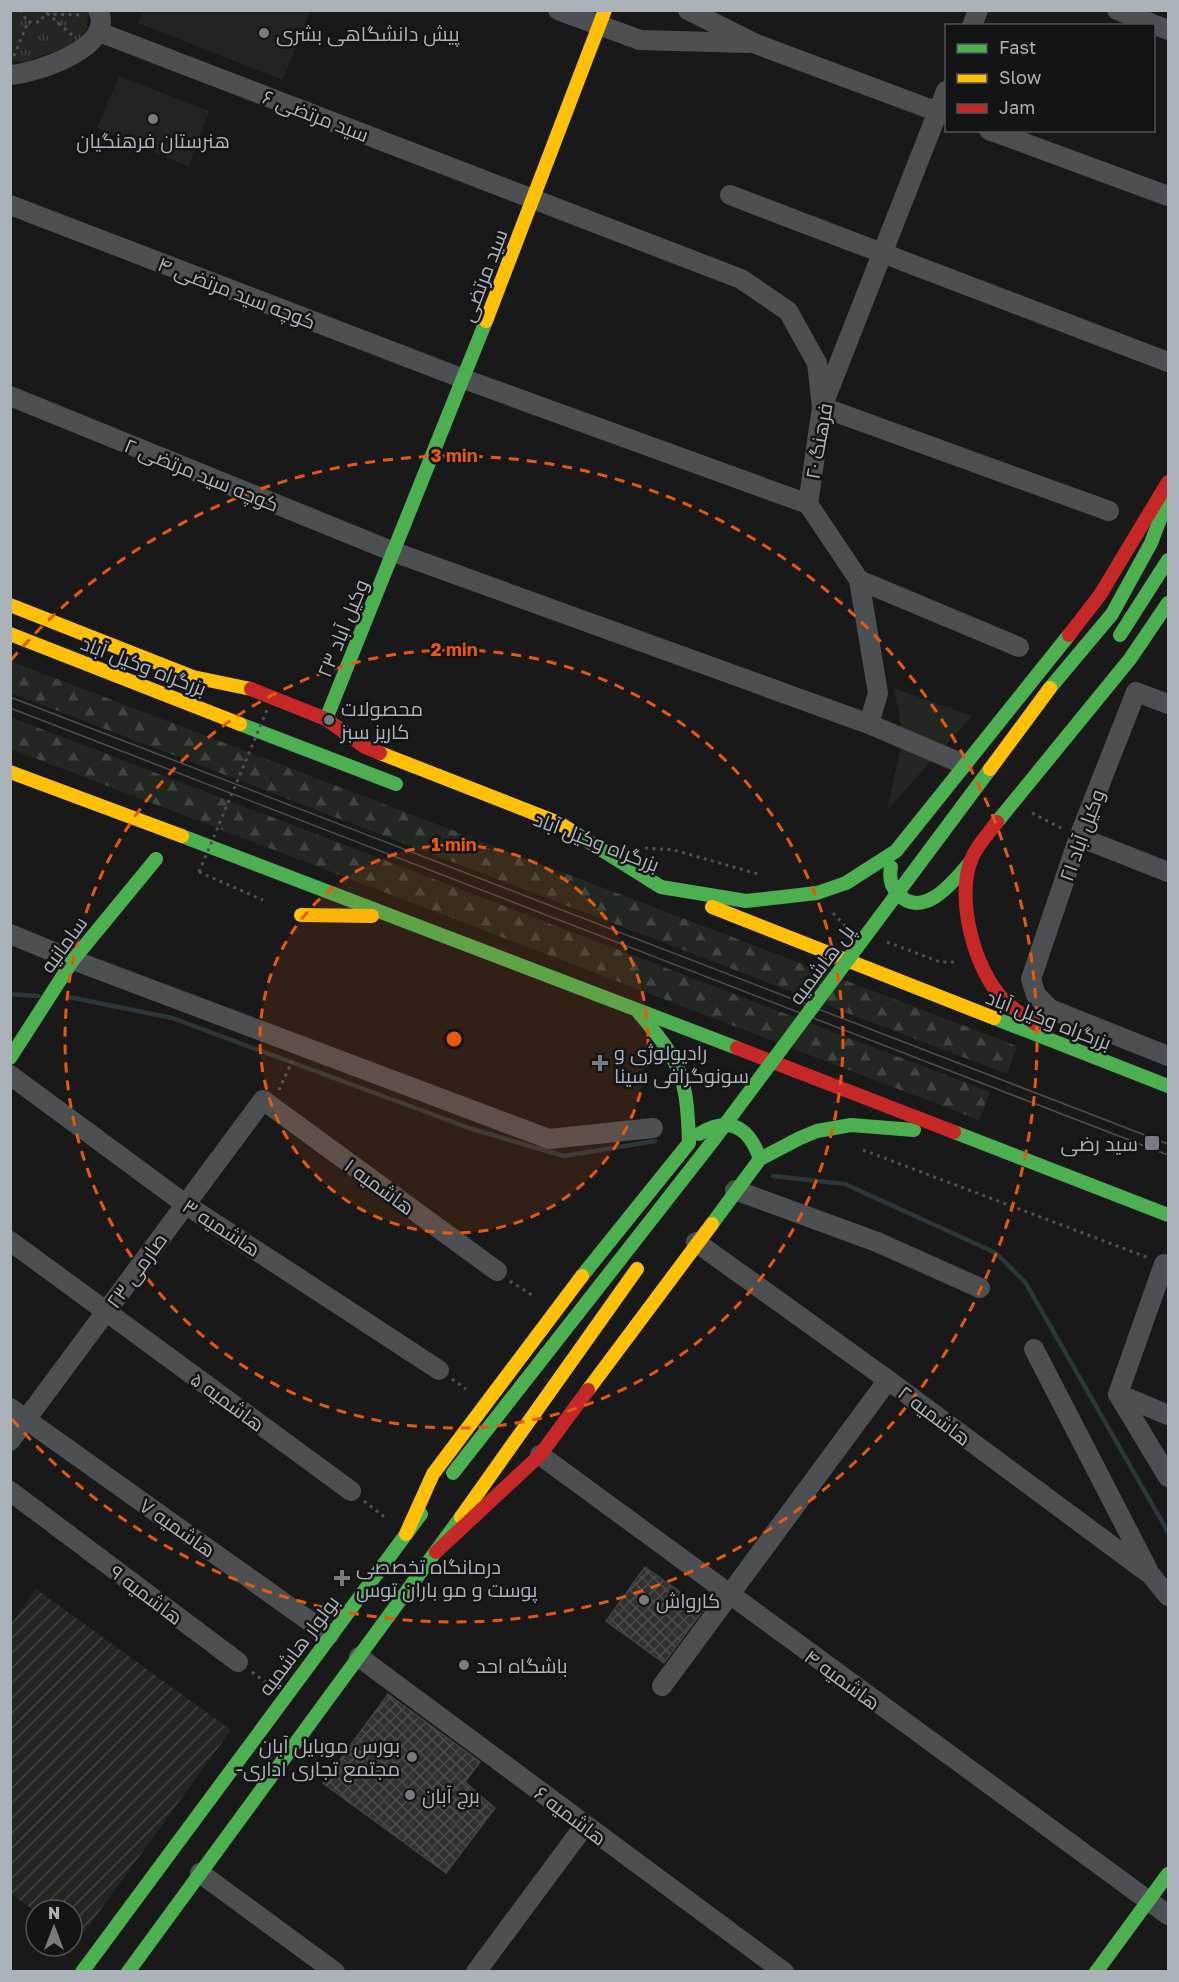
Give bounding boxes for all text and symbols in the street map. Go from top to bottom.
place label: پیش دانشگاهی بشری [276,21,460,47]
legend [945,24,1155,132]
marker: پیش دانشگاهی بشری [257,26,271,40]
text: Fast [999,36,1036,58]
text: Slow [999,66,1042,88]
street label: سید مرتضی ۶ [259,84,372,148]
text: Jam [999,96,1035,118]
marker: هنرستان فرهنگیان [146,112,160,126]
place label: هنرستان فرهنگیان [76,128,230,154]
street label: سید مرتضی [454,225,513,325]
street label: کوچه سید مرتضی ۴ [154,251,319,335]
street label: فرهنگ ۲۰ [800,401,837,481]
street label: کوچه سید مرتضی ۲ [121,432,283,518]
text: 3 min [430,444,478,466]
street label: ۲۳ وکیل آباد [311,575,374,681]
street label: بزرگراه وکیل آباد [77,630,210,702]
text: 2 min [430,638,478,660]
place label: محصولات کاریز سبز [340,696,423,744]
marker: محصولات کاریز سبز [322,713,336,727]
street label: ۲۱ وکیل آباد [1053,786,1111,885]
street label: بزرگراه وکیل آباد [530,806,663,878]
text: 1 min [431,833,477,855]
street label: سامانیه [34,911,92,977]
street label: پل هاشمیه [783,919,861,1010]
street label: بزرگراه وکیل آباد [982,984,1115,1056]
centre of rings [444,1029,464,1049]
place label: رادیولوژی و سونوگرافی سینا [614,1040,749,1089]
marker: رادیولوژی و سونوگرافی سینا [591,1054,609,1072]
place label: سید رضی [1061,1131,1138,1157]
marker: سید رضی [1143,1134,1161,1152]
street label: هاشمیه ۱ [340,1153,420,1219]
street label: هاشمیه ۳ [179,1193,265,1261]
street label: صارمی ۲۳ [101,1228,173,1313]
street label: هاشمیه ۵ [186,1366,270,1436]
street label: هاشمیه ۲ [894,1380,976,1450]
street label: هاشمیه ۷ [136,1492,220,1562]
place label: درمانگاه تخصصی پوست و مو باران توس [356,1554,538,1603]
street label: هاشمیه ۹ [106,1559,188,1629]
marker: درمانگاه تخصصی پوست و مو باران توس [333,1569,351,1587]
place label: کارواش [656,1588,720,1614]
street label: بولوار هاشمیه [253,1590,344,1700]
marker: کارواش [637,1593,651,1607]
street label: هاشمیه ۴ [801,1644,885,1714]
place label: باشگاه احد [476,1653,568,1677]
marker: باشگاه احد [457,1658,471,1672]
place label: بورس موبایل آبان -مجتمع تجاری اداری [235,1733,400,1783]
marker: بورس موبایل آبان -مجتمع تجاری اداری [405,1750,419,1764]
street label: هاشمیه ۶ [530,1780,612,1850]
place label: برج آبان [422,1783,480,1810]
marker: برج آبان [403,1788,417,1802]
north arrow [24,1898,84,1958]
text: N [48,1903,60,1923]

